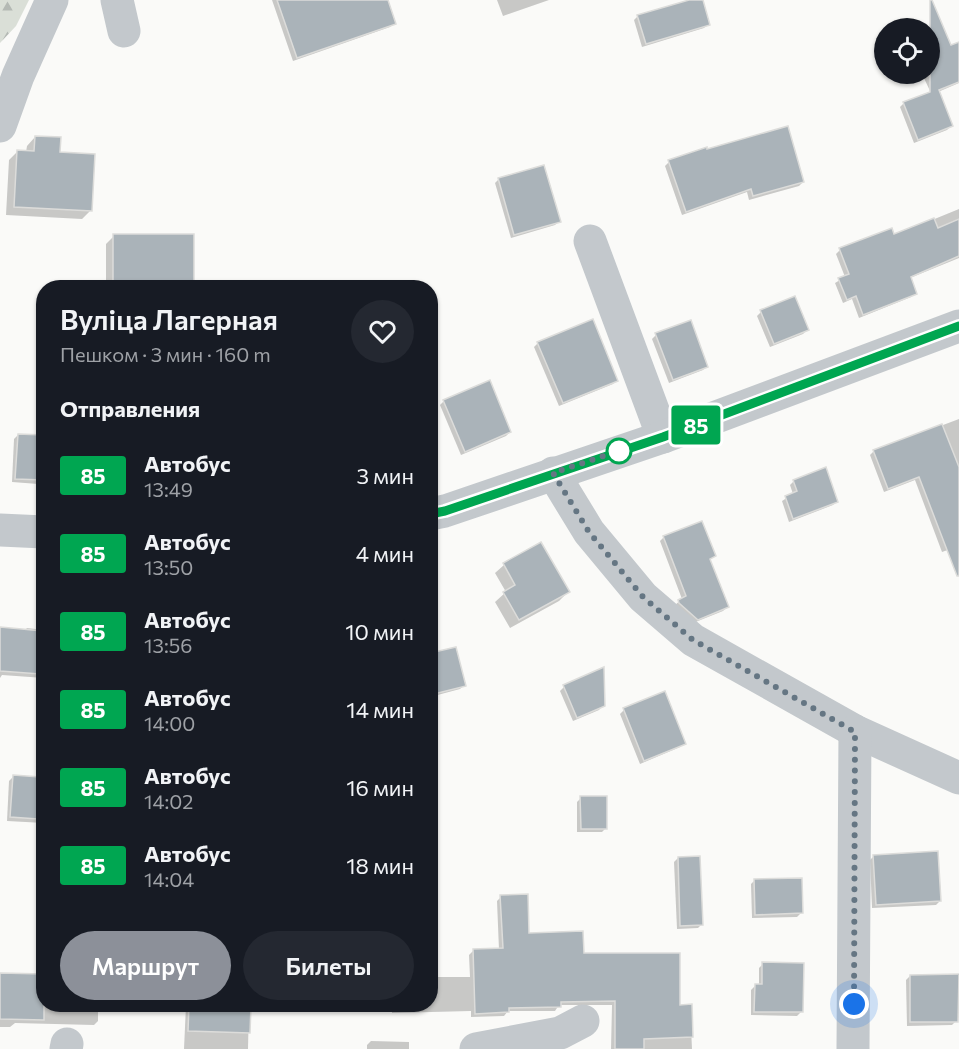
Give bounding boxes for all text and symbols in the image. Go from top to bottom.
map controls [874,18,940,84]
button: locate [874,18,940,84]
button: heart [351,300,414,363]
text: Вуліца Лагерная [60,302,278,336]
text: Пешком · 3 мин · 160 m [60,342,271,366]
text: Отправления [60,395,200,422]
line badge: 85 [669,406,723,444]
text: 85 [683,413,709,438]
unlabelled marker [606,438,632,464]
text: Автобус [144,450,231,477]
text: 3 мин [356,462,414,489]
text: 85 [80,463,106,488]
text: 13:49 [144,477,193,501]
text: Автобус [144,528,231,555]
text: 4 мин [356,540,414,567]
text: 85 [80,541,106,566]
text: 13:50 [144,555,193,579]
text: Автобус [144,606,231,633]
text: 10 мин [345,618,414,645]
text: 85 [80,619,106,644]
text: 13:56 [144,633,192,657]
text: Автобус [144,684,231,711]
text: 14 мин [346,696,414,723]
text: 85 [80,697,106,722]
text: 14:00 [144,711,195,735]
text: Автобус [144,762,231,789]
text: 16 мин [346,774,414,801]
text: 85 [80,775,106,800]
text: 14:02 [144,789,193,813]
text: Автобус [144,840,231,867]
text: 18 мин [346,852,414,879]
text: 85 [80,853,106,878]
text: 14:04 [144,867,194,891]
button: Маршрут [60,931,231,1000]
button: Билеты [243,931,414,1000]
your location [839,989,869,1019]

